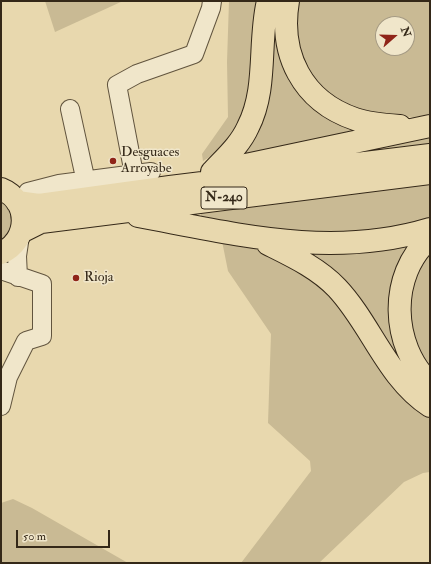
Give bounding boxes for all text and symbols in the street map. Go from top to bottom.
north arrow [375,16,415,56]
text: N [398,25,414,39]
place label: Desguaces Arroyabe [121,145,179,178]
marker: Desguaces Arroyabe [108,156,118,166]
road number: N-240 [201,187,247,209]
place label: Rioja [84,270,113,286]
marker: Rioja [71,273,81,283]
scale bar [18,522,112,548]
text: 50 m [23,529,46,544]

